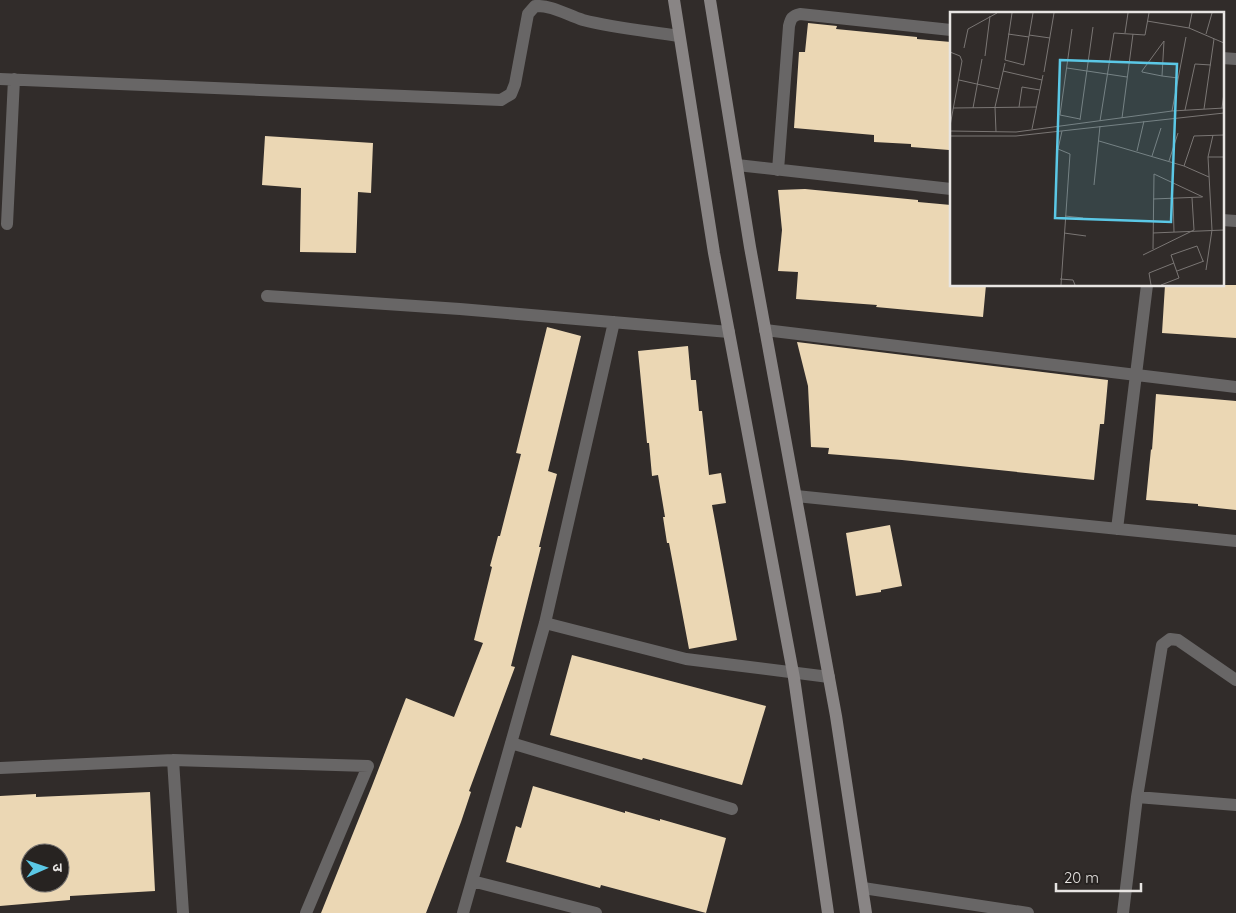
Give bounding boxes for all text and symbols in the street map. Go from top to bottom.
inset map [950,12,1224,286]
north arrow [20,843,70,893]
scale bar [1056,860,1141,892]
text: उ [49,863,67,873]
text: 20 m [1064,868,1099,887]

